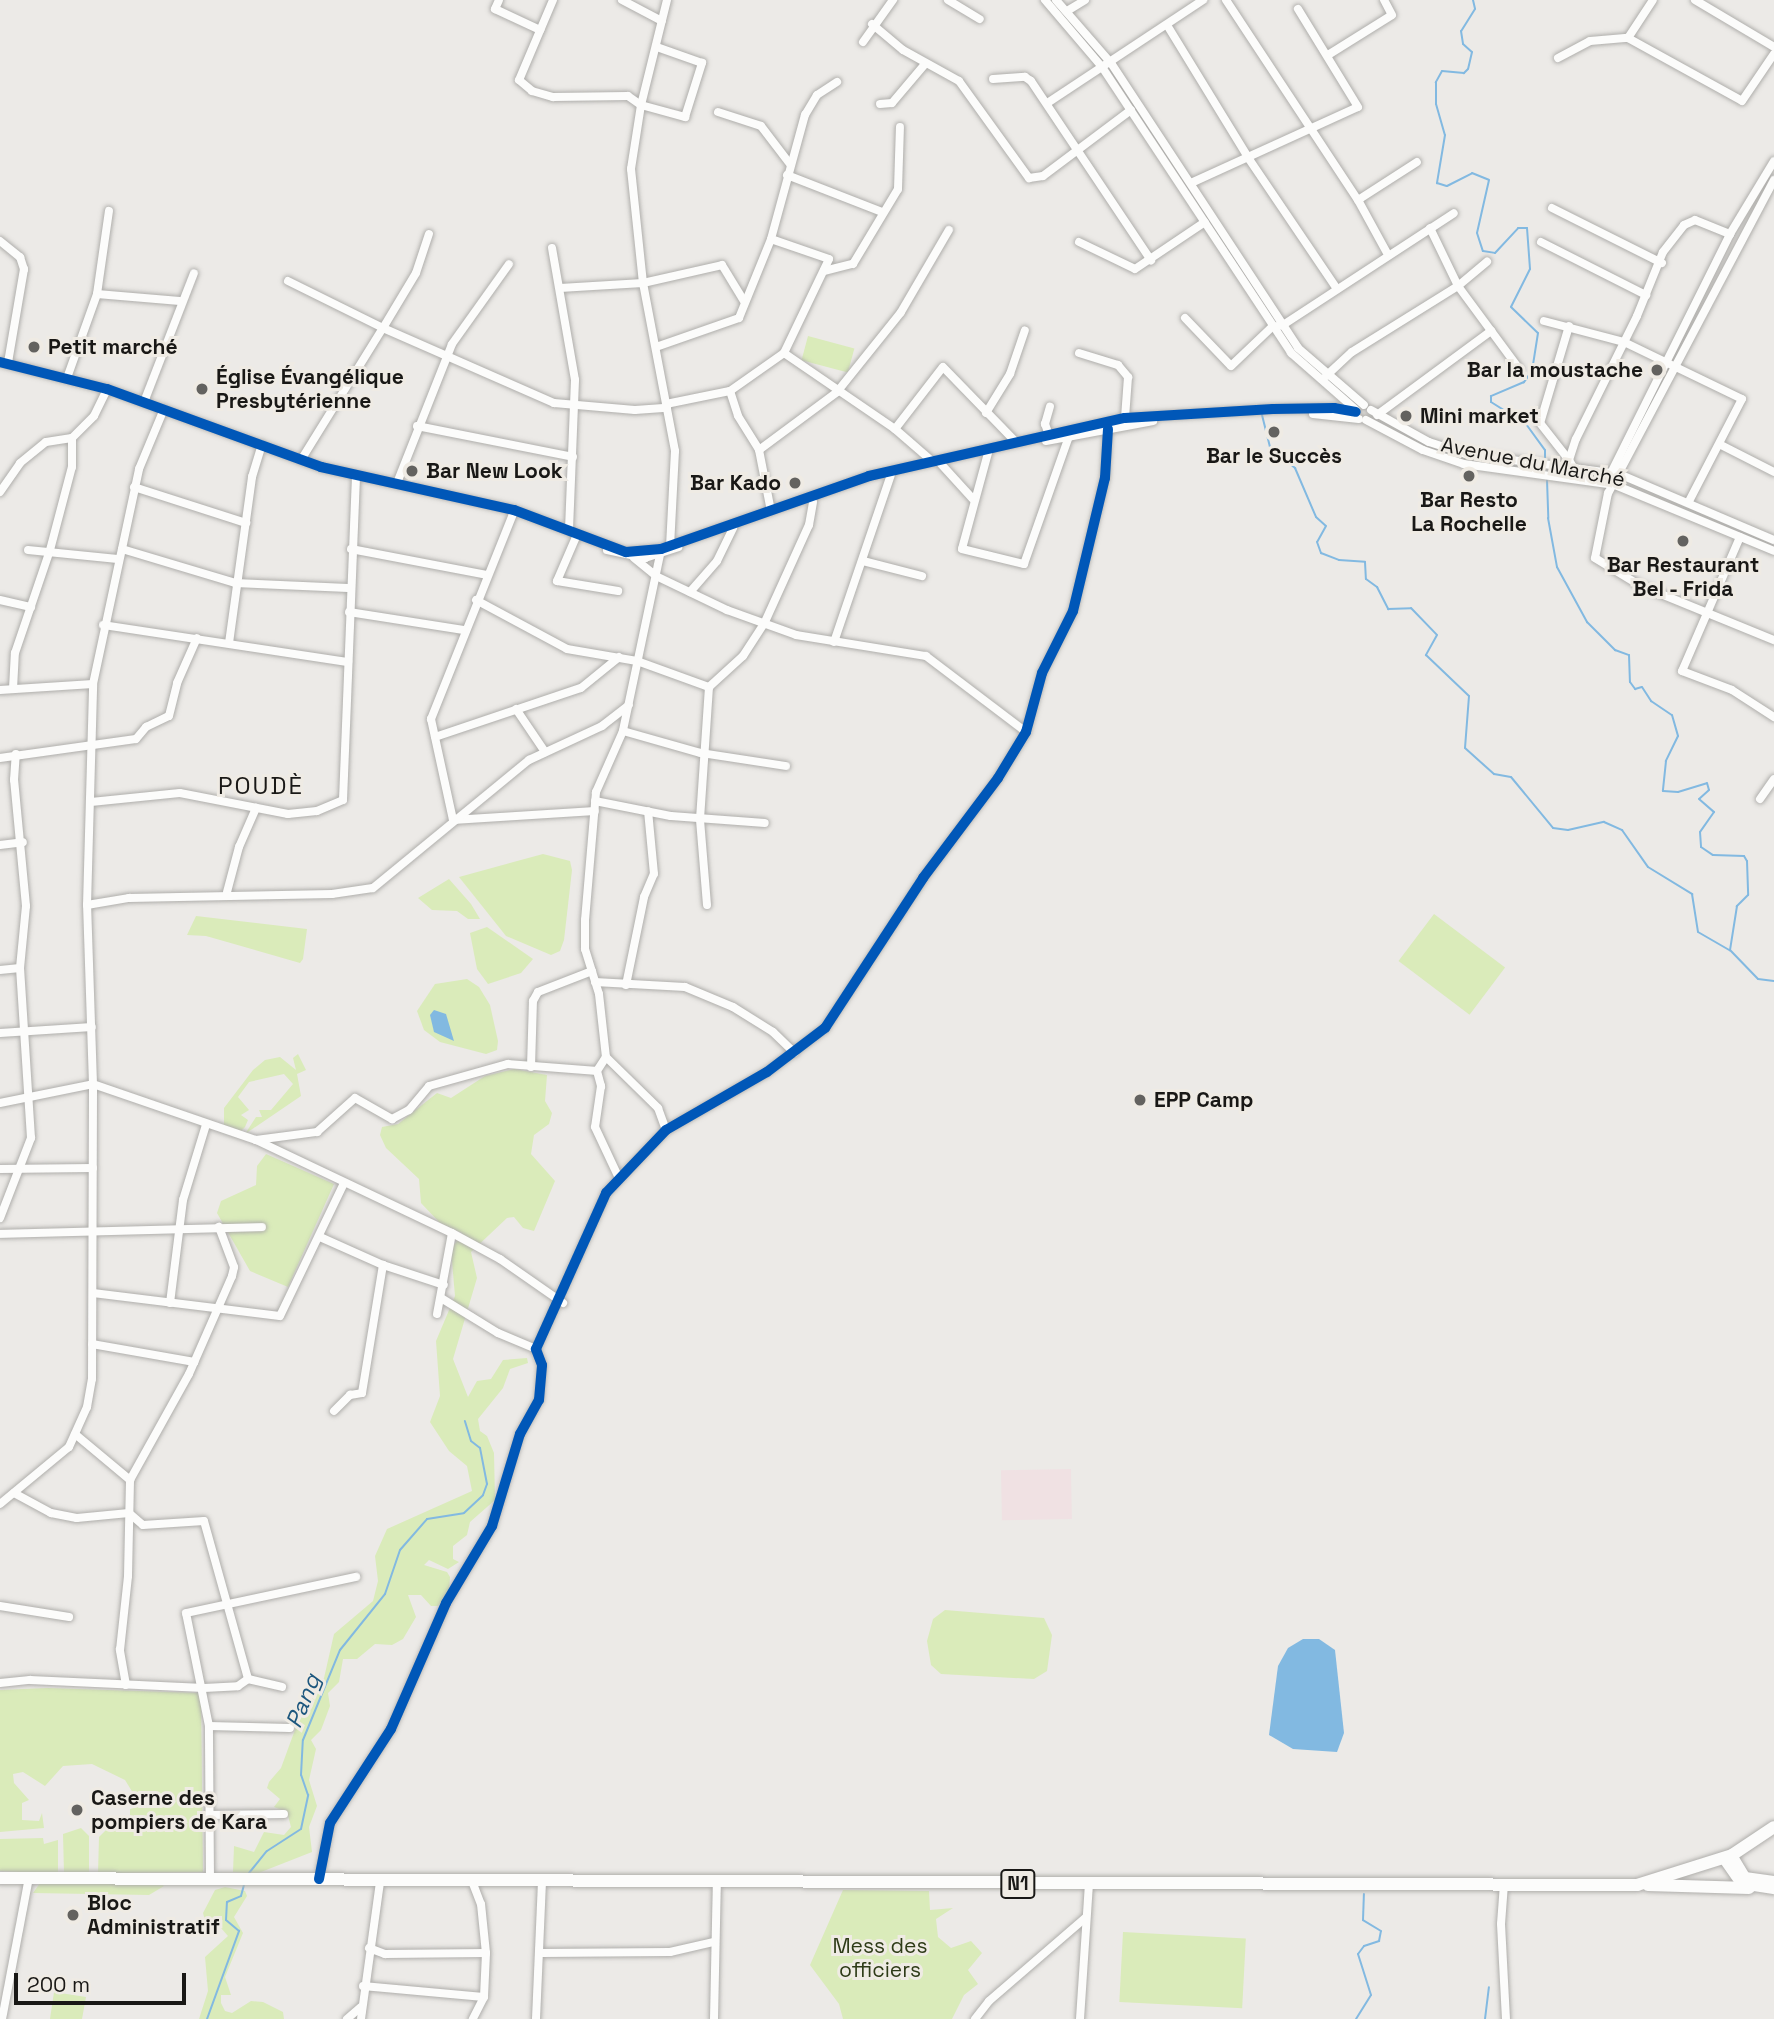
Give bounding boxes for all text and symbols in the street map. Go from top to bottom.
place label: Petit marché [48,334,178,360]
marker: Petit marché [26,339,42,355]
place label: Bar la moustache [1467,357,1643,383]
marker: Bar la moustache [1649,362,1665,378]
place label: Église Évangélique Presbytérienne [216,364,404,414]
marker: Église Évangélique Presbytérienne [194,381,210,397]
place label: Mini market [1420,403,1539,429]
marker: Mini market [1398,408,1414,424]
marker: Bar le Succès [1266,424,1282,440]
street label: Avenue du Marché [1439,432,1627,492]
place label: Bar le Succès [1206,443,1342,469]
place label: Bar New Look [426,458,563,484]
marker: Bar New Look [404,463,420,479]
marker: Bar Resto La Rochelle [1461,468,1477,484]
place label: Bar Kado [690,470,781,496]
marker: Bar Kado [787,475,803,491]
place label: Bar Resto La Rochelle [1411,487,1527,537]
marker: Bar Restaurant Bel - Frida [1675,533,1691,549]
place label: Bar Restaurant Bel - Frida [1607,552,1759,602]
district label: POUDÈ [219,772,303,800]
place label: EPP Camp [1154,1087,1253,1113]
marker: EPP Camp [1132,1092,1148,1108]
water label: Pang [280,1670,326,1732]
place label: Caserne des pompiers de Kara [91,1785,267,1835]
marker: Caserne des pompiers de Kara [69,1802,85,1818]
road number: N1 [999,1868,1037,1900]
place label: Bloc Administratif [87,1890,220,1940]
marker: Bloc Administratif [65,1907,81,1923]
park label: Mess des officiers [832,1933,928,1983]
scale bar [18,1960,189,2004]
text: 200 m [27,1971,90,1998]

